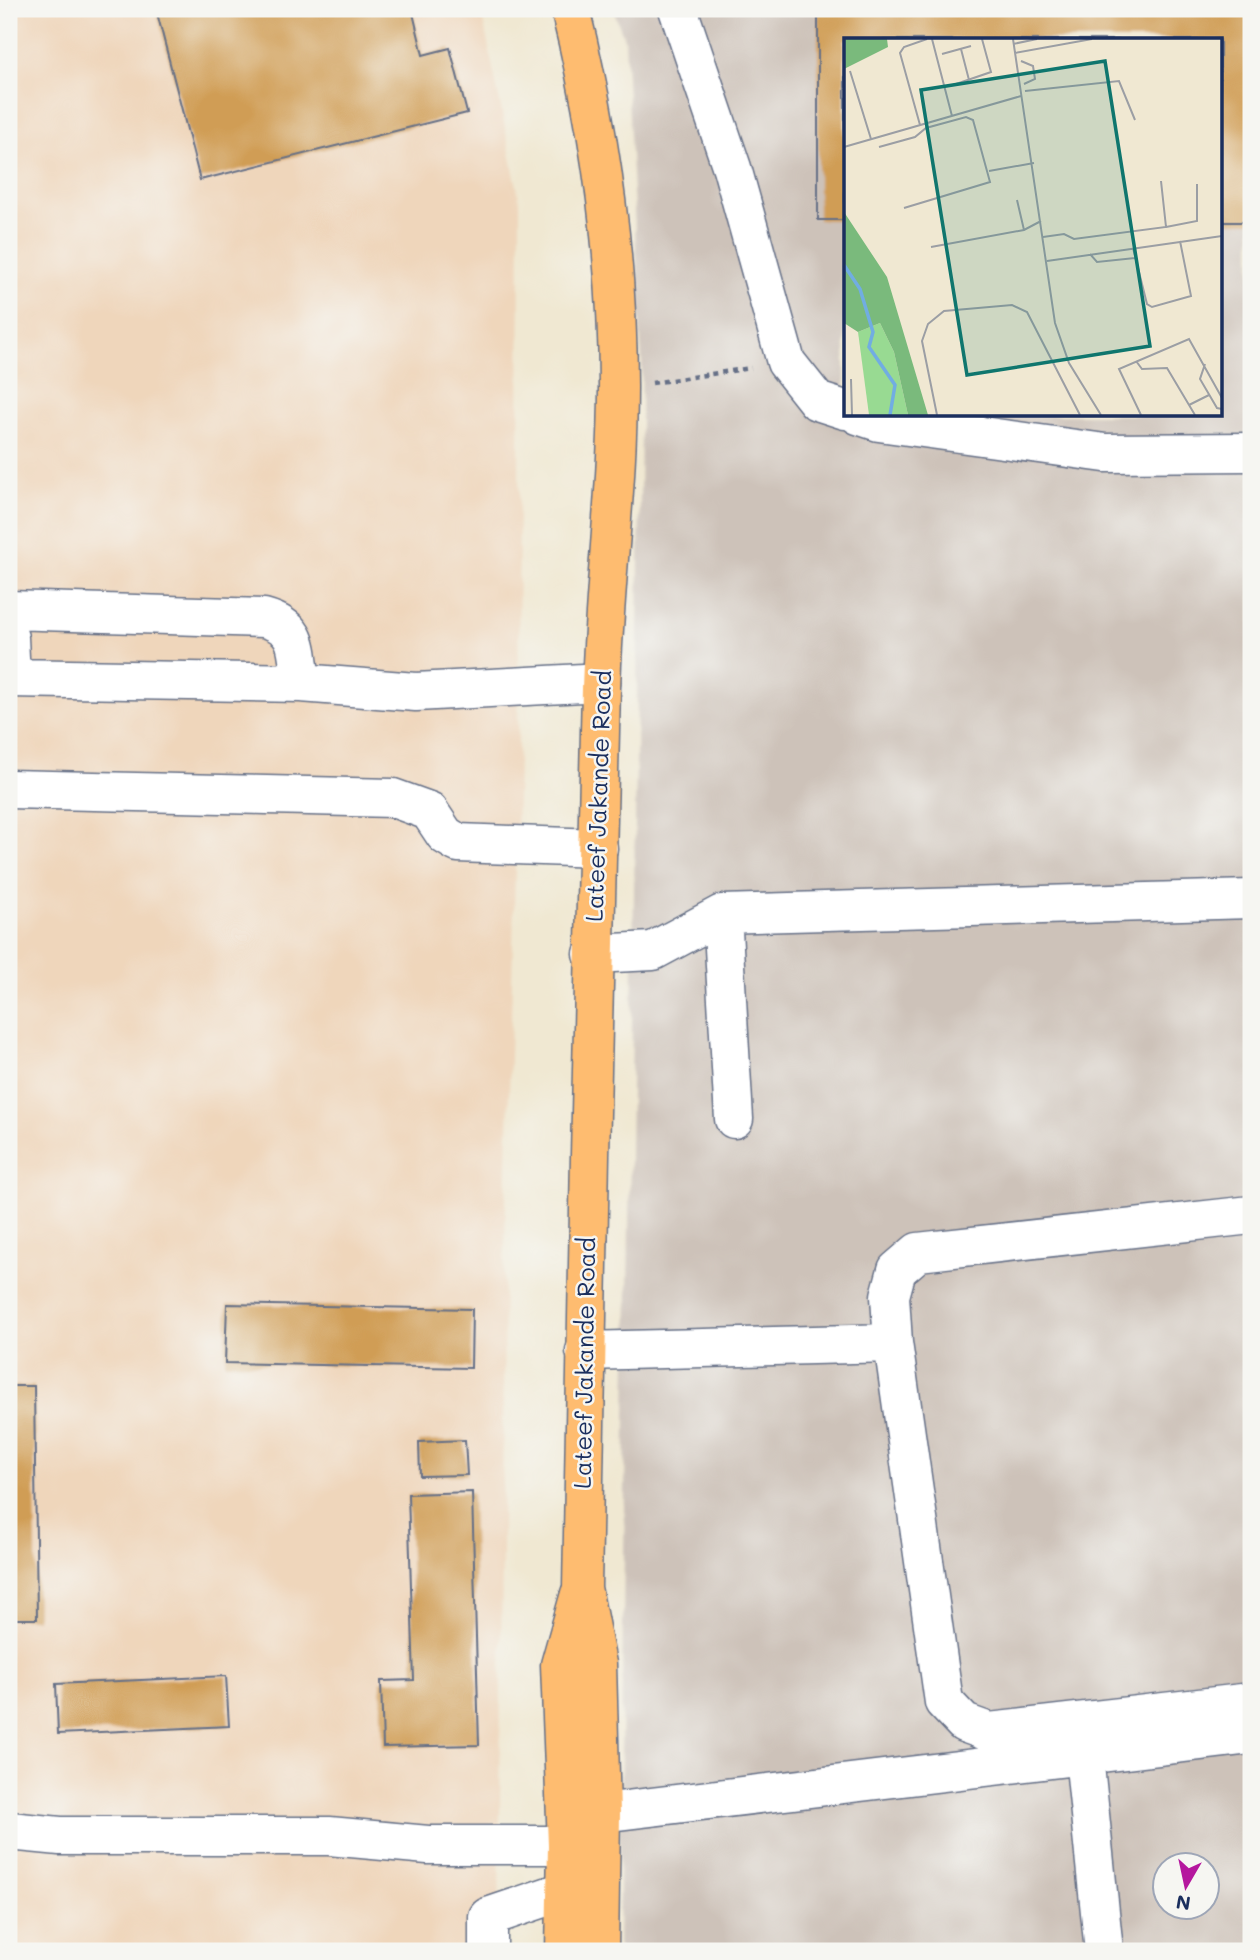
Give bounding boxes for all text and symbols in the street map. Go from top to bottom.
inset map [844,38,1222,416]
street label: Lateef Jakande Road [578,670,617,922]
street label: Lateef Jakande Road [566,1237,601,1489]
north arrow [1152,1852,1222,1922]
text: N [1174,1890,1192,1917]

